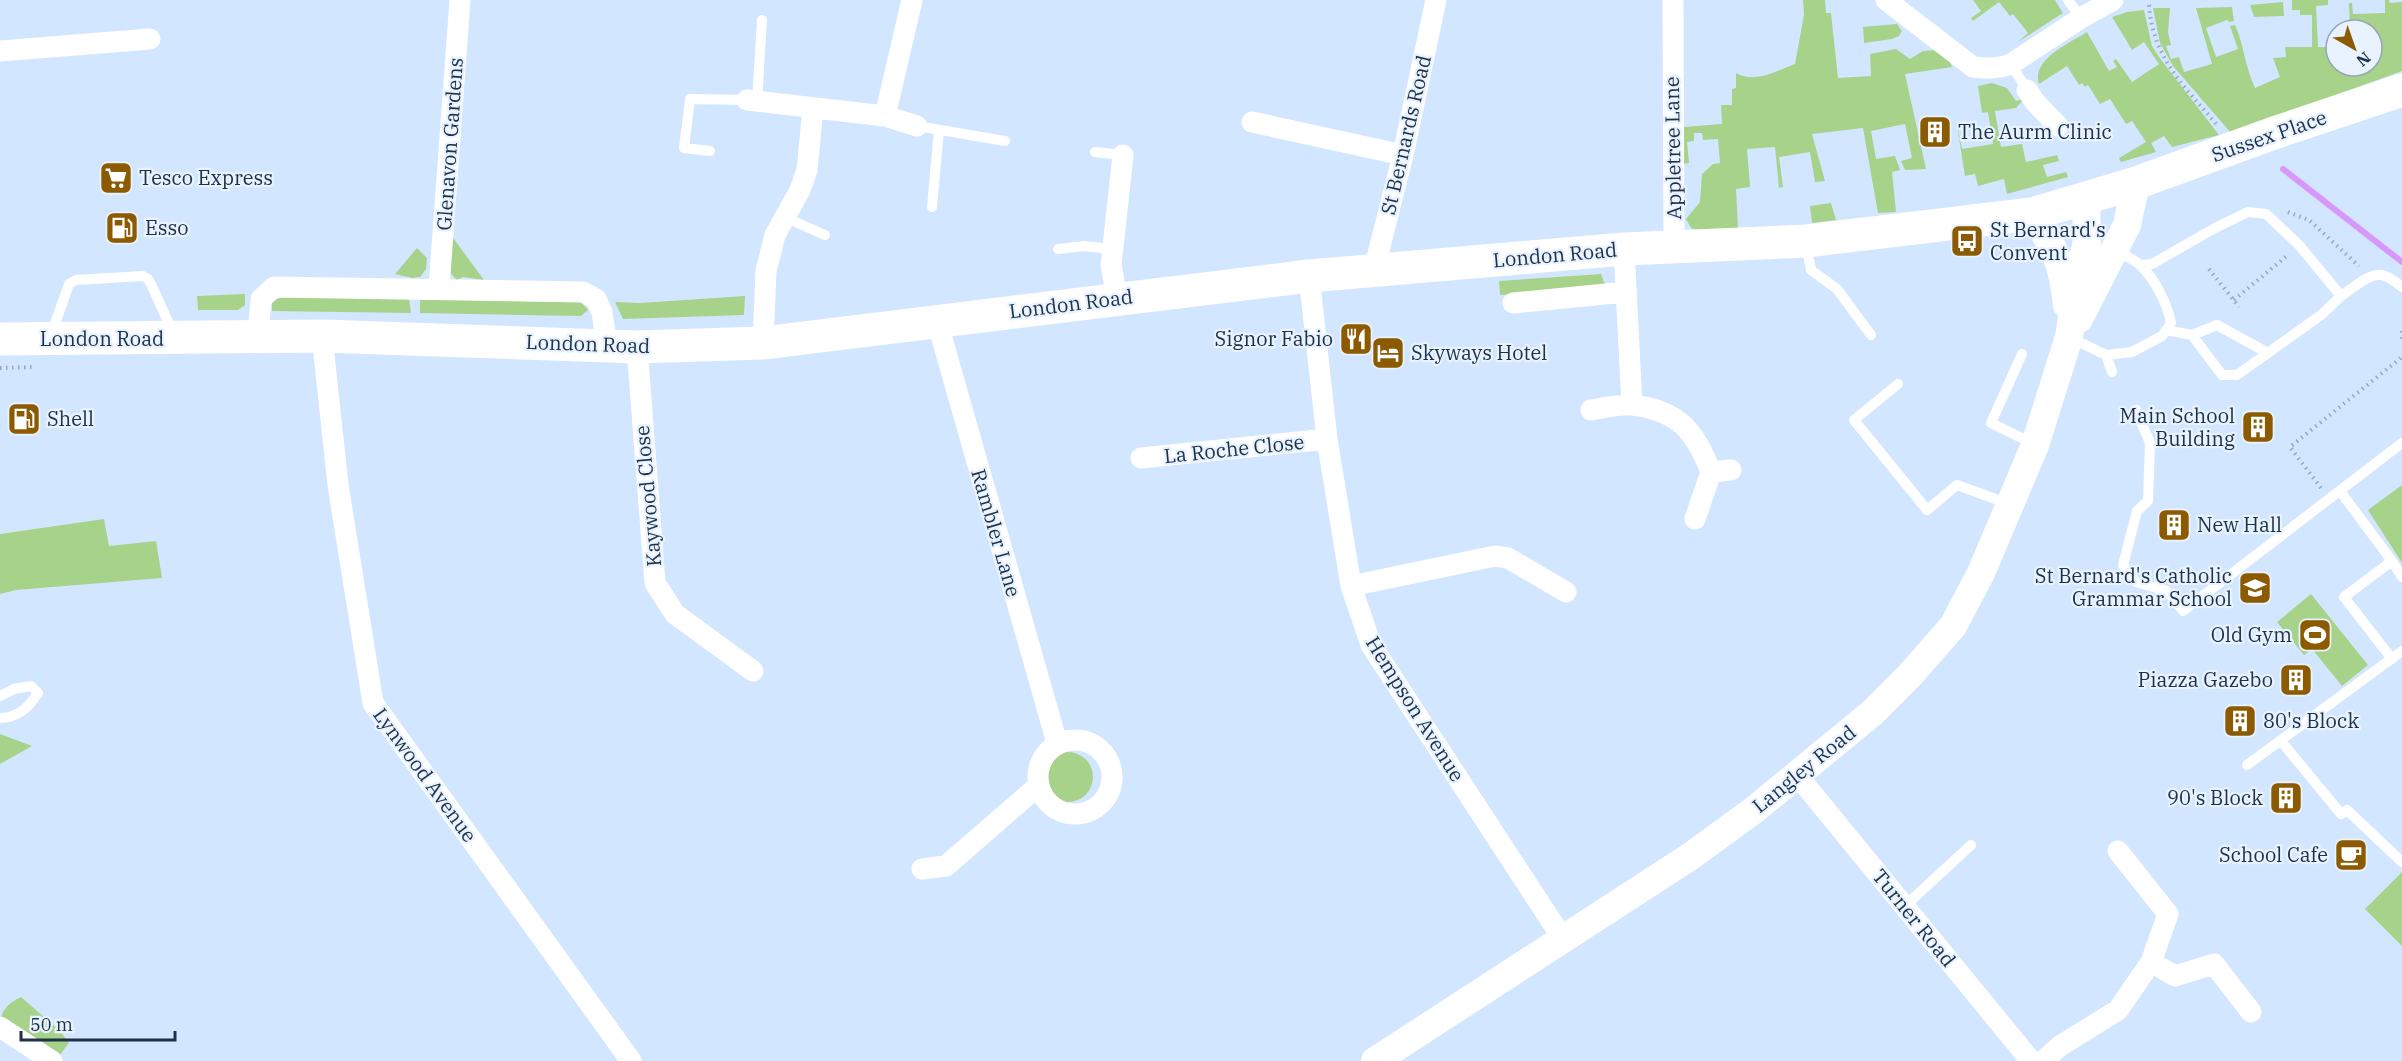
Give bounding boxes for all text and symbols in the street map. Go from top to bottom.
north arrow [2324,18,2384,78]
text: N [2352,48,2375,71]
street label: St Bernards Road [1374,52,1437,217]
street label: Glenavon Gardens [430,56,469,231]
street label: Appletree Lane [1658,76,1687,220]
street label: Sussex Place [2208,103,2330,168]
building icon: The Aurm Clinic [1917,114,1953,150]
place label: The Aurm Clinic [1958,118,2112,145]
supermarket icon: Tesco Express [98,160,134,196]
place label: Tesco Express [139,164,273,191]
fuel station icon: Esso [104,210,140,246]
place label: Esso [145,214,189,241]
place label: St Bernard's Convent [1990,216,2106,266]
bus stop icon: St Bernard's Convent [1949,223,1985,259]
street label: London Road [1492,236,1618,273]
street label: London Road [1008,283,1134,324]
restaurant icon: Signor Fabio [1338,321,1374,357]
street label: London Road [40,325,164,352]
place label: Signor Fabio [1215,325,1333,352]
street label: London Road [525,328,651,359]
hotel icon: Skyways Hotel [1370,335,1406,371]
place label: Skyways Hotel [1411,339,1547,366]
fuel station icon: Shell [6,401,42,437]
place label: Main School Building [2120,402,2235,452]
place label: Shell [47,405,94,432]
building icon: Main School Building [2240,409,2276,445]
street label: Kaywood Close [628,424,667,568]
street label: La Roche Close [1162,428,1305,469]
street label: Rambler Lane [965,466,1028,600]
building icon: New Hall [2156,507,2192,543]
place label: New Hall [2197,511,2282,538]
place label: St Bernard's Catholic Grammar School [2035,562,2232,612]
school or university icon: St Bernard's Catholic Grammar School [2237,570,2273,606]
sports icon: Old Gym [2297,617,2333,653]
place label: Old Gym [2211,621,2292,648]
street label: Hempson Avenue [1360,631,1471,787]
building icon: Piazza Gazebo [2278,662,2314,698]
place label: Piazza Gazebo [2138,666,2273,693]
street label: Lynwood Avenue [367,702,483,847]
building icon: 80's Block [2222,703,2258,739]
place label: 80's Block [2263,707,2359,734]
street label: Langley Road [1746,718,1861,819]
building icon: 90's Block [2268,780,2304,816]
place label: 90's Block [2167,784,2263,811]
cafe icon: School Cafe [2333,837,2369,873]
place label: School Cafe [2219,841,2328,868]
street label: Turner Road [1867,863,1962,972]
scale bar [21,1004,176,1042]
text: 50 m [30,1013,73,1036]

